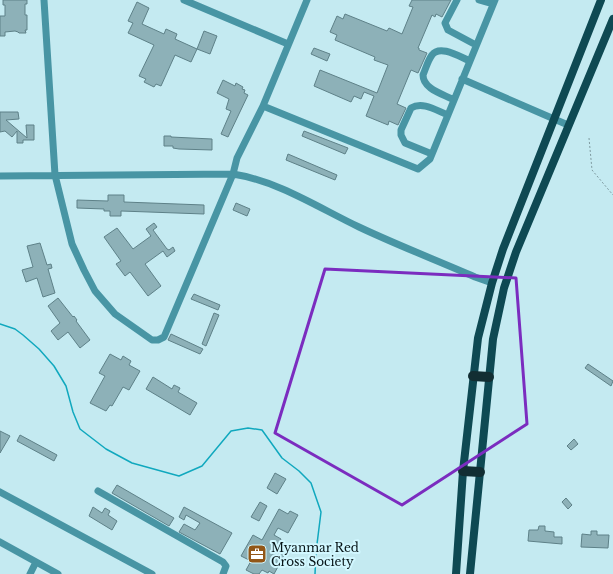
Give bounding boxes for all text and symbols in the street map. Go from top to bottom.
place label: Myanmar Red Cross Society [271,540,359,569]
office icon: Myanmar Red Cross Society [246,543,268,565]

